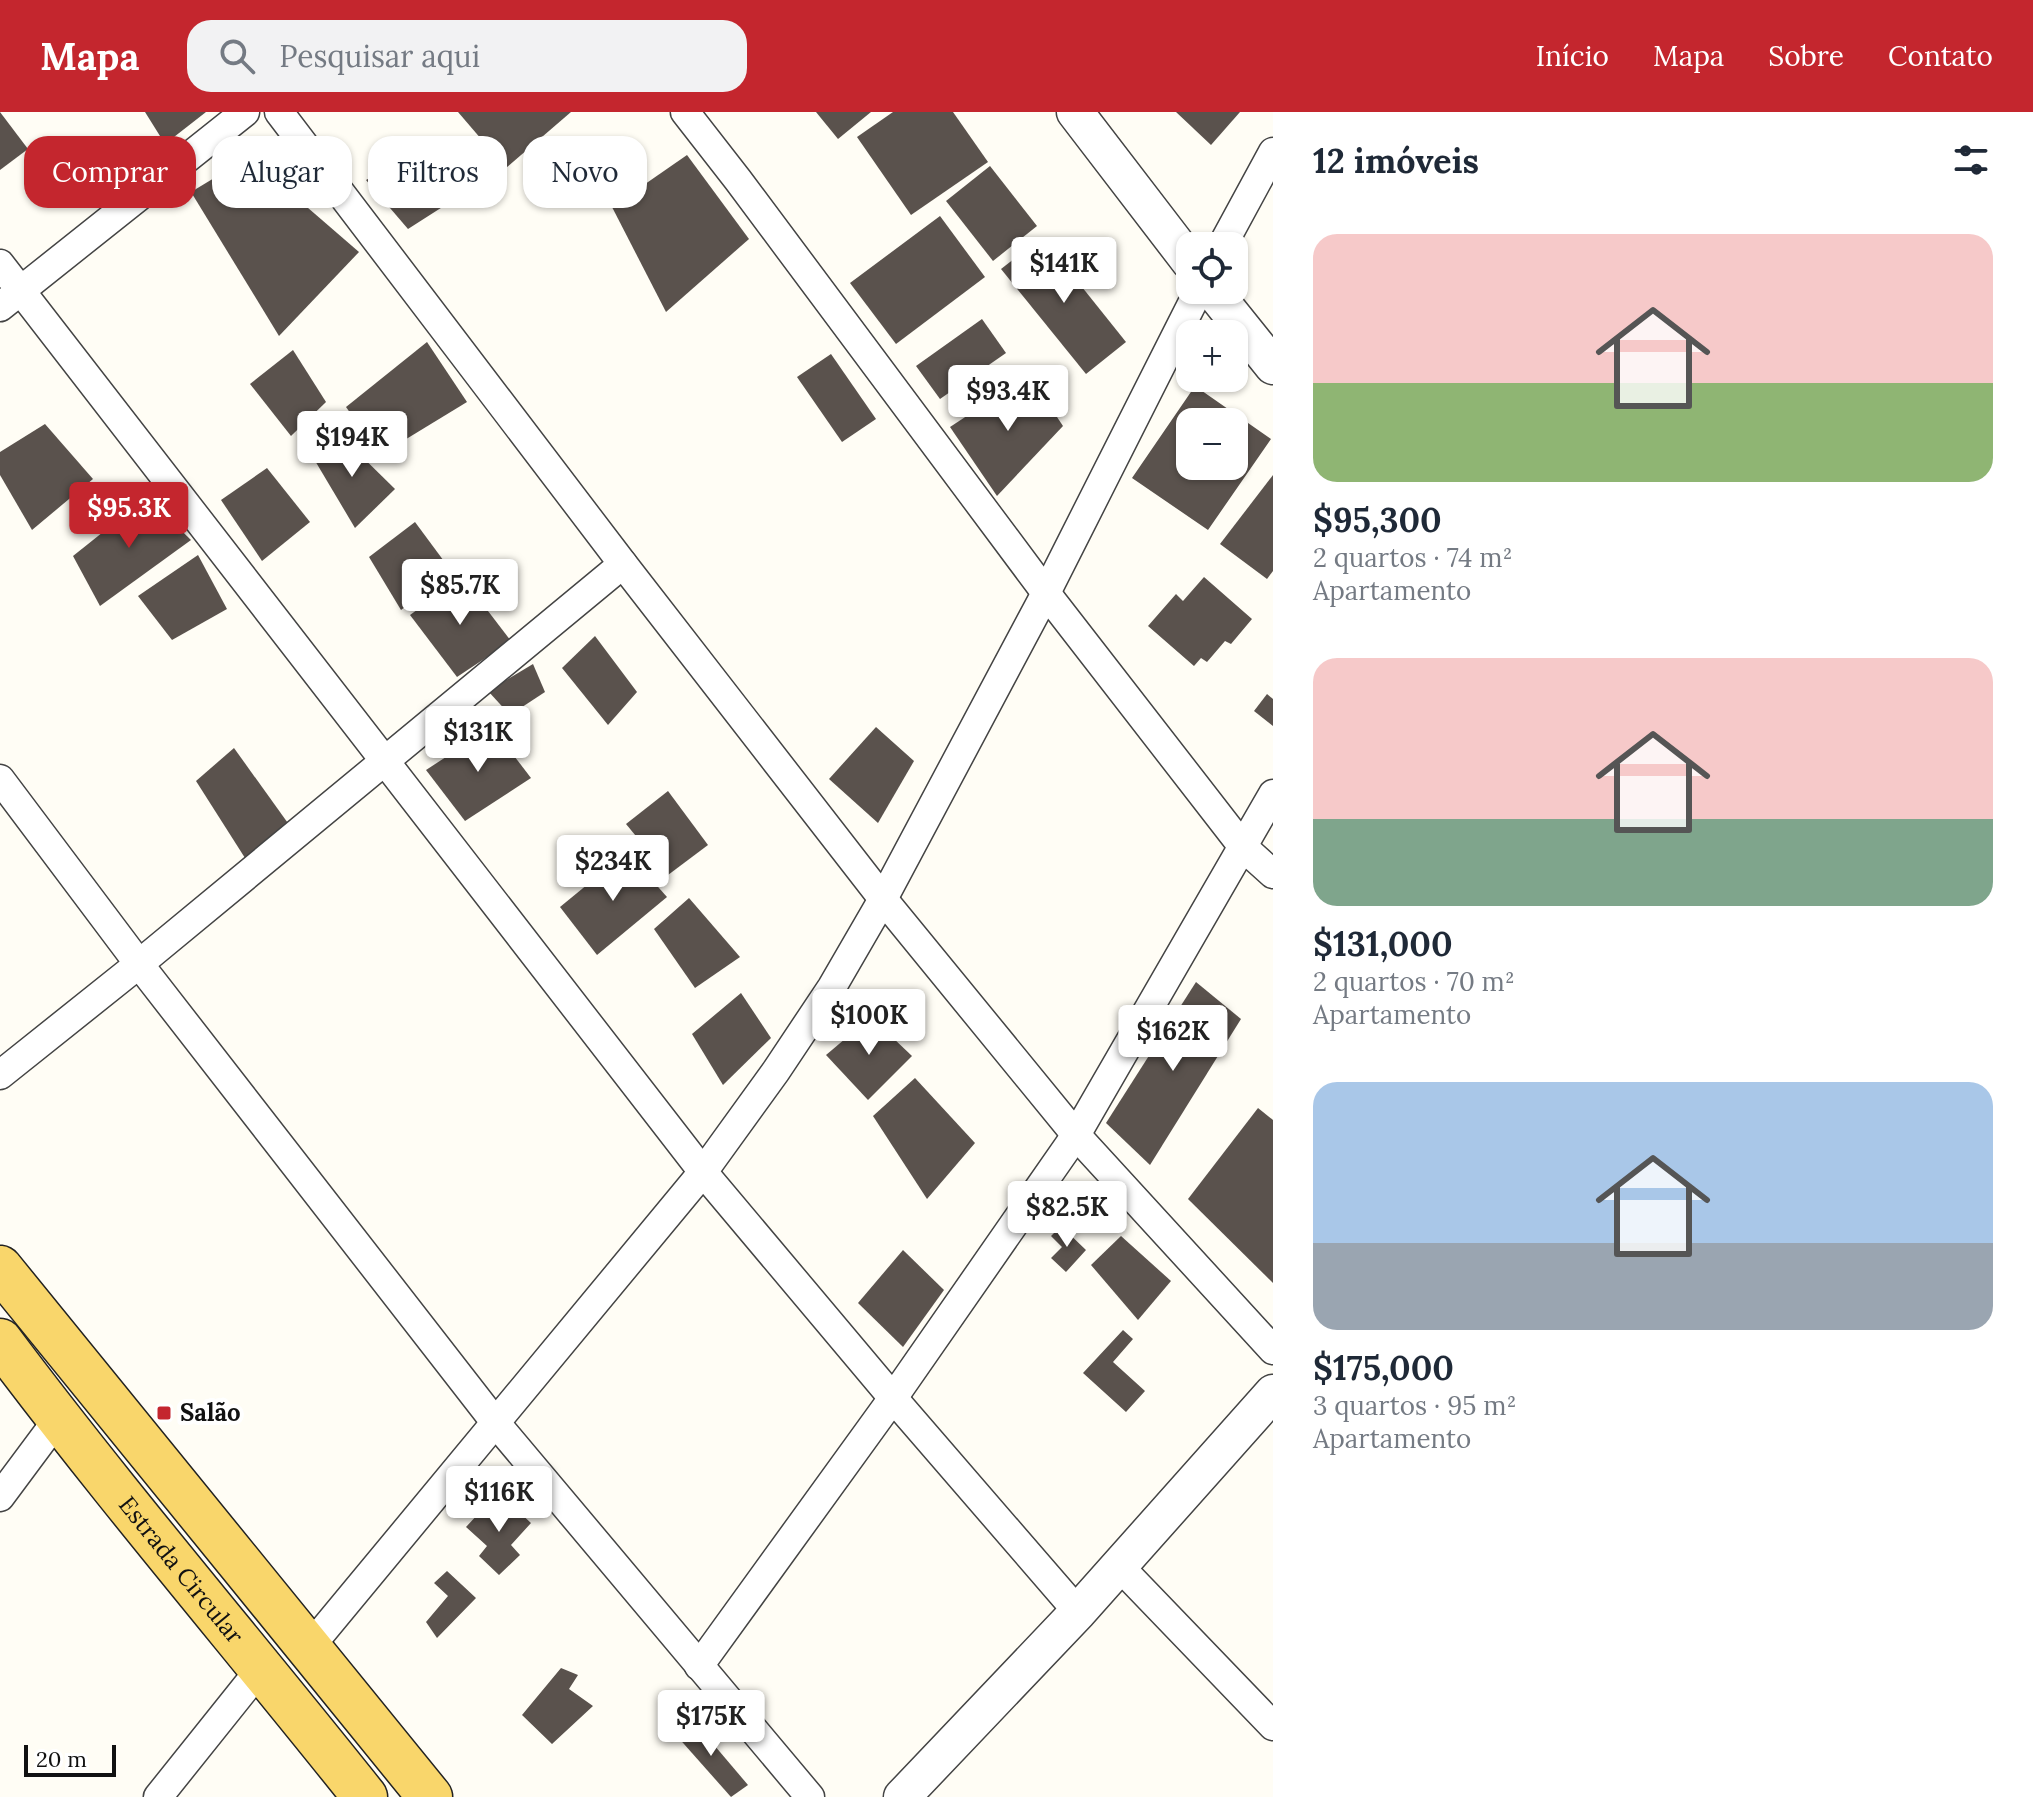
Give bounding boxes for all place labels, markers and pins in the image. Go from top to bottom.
pin: $141K [1008,237,1120,305]
pin: $93.4K [943,365,1073,433]
pin: $194K [296,411,408,479]
pin: $95.3K [64,482,194,550]
pin: $85.7K [395,559,525,627]
pin: $131K [422,706,534,774]
pin: $234K [557,835,669,903]
pin: $100K [813,989,925,1057]
pin: $162K [1117,1005,1229,1073]
pin: $82.5K [1002,1181,1132,1249]
place label: Salão [180,1397,241,1428]
marker: Salão [155,1404,173,1422]
pin: $116K [443,1466,555,1534]
pin: $175K [655,1690,767,1758]

